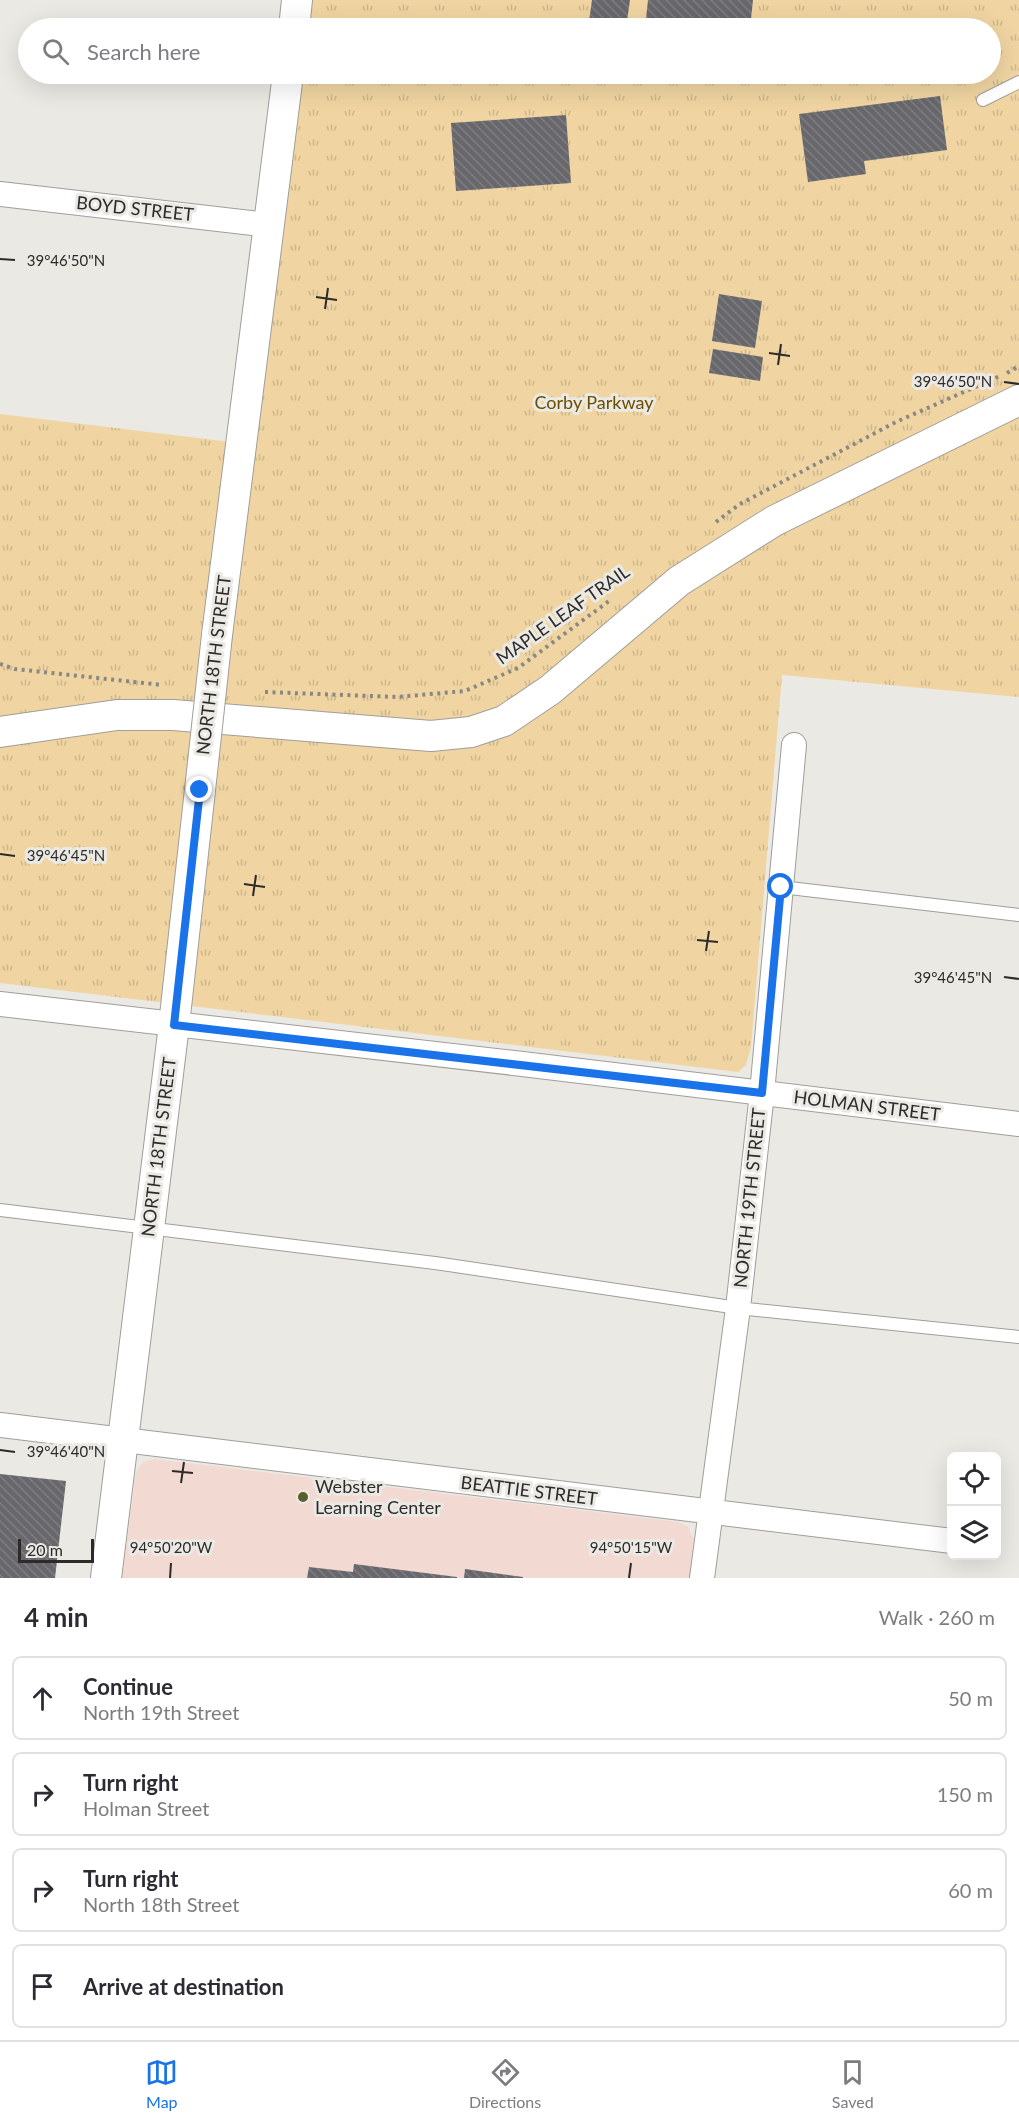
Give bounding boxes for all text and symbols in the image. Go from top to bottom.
search box [18,18,1001,84]
icon: search [39,35,72,68]
text: Search here [87,38,200,65]
street label: BOYD STREET [75,191,195,225]
text: 39°46'50"N [27,251,105,269]
text: 39°46'50"N [914,372,992,390]
park label: Corby Parkway [534,391,654,413]
street label: MAPLE LEAF TRAIL [491,560,633,669]
street label: NORTH 18TH STREET [191,573,235,756]
route end [186,776,212,802]
text: 39°46'45"N [27,846,105,864]
route start [767,873,793,899]
text: 39°46'45"N [914,968,992,986]
street label: NORTH 18TH STREET [136,1055,180,1238]
street label: HOLMAN STREET [792,1085,942,1125]
street label: NORTH 19TH STREET [729,1106,769,1289]
text: 39°46'40"N [27,1442,105,1460]
map controls [947,1452,1001,1560]
button: locate [947,1452,1001,1506]
street label: BEATTIE STREET [460,1471,599,1509]
place label: Webster Learning Center [315,1475,441,1518]
marker: Webster Learning Center [296,1490,310,1504]
button: layers [947,1506,1001,1560]
scale bar [18,1536,94,1564]
text: 94°50'20"W [130,1538,213,1556]
text: 94°50'15"W [590,1538,673,1556]
text: 20 m [27,1540,63,1559]
text: 4 min [24,1601,88,1633]
text: Walk · 260 m [879,1605,995,1629]
text: Continue [83,1673,173,1700]
icon: ahead [26,1682,59,1715]
text: 50 m [948,1686,993,1710]
text: North 19th Street [83,1700,239,1724]
text: Turn right [83,1769,178,1796]
icon: right [26,1778,59,1811]
text: 150 m [937,1782,993,1806]
text: Holman Street [83,1796,209,1820]
text: Turn right [83,1865,178,1892]
icon: right [26,1874,59,1907]
text: 60 m [948,1878,993,1902]
text: North 18th Street [83,1892,239,1916]
icon: arrive [26,1970,59,2003]
text: Arrive at destination [83,1973,284,2000]
tab: Map [145,2056,178,2111]
tab: Directions [469,2056,541,2111]
tab: Saved [832,2056,874,2111]

